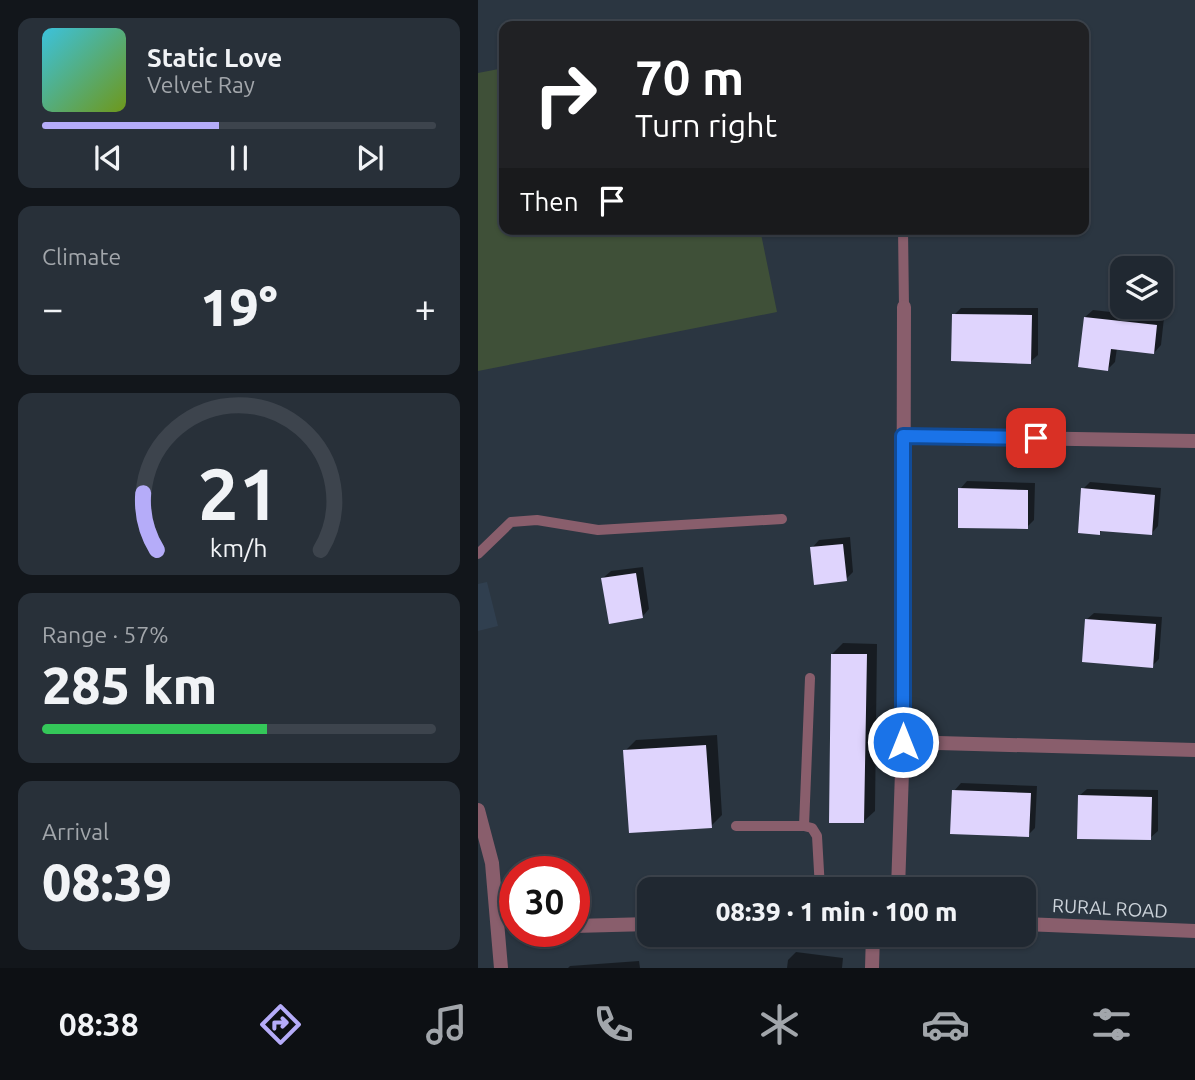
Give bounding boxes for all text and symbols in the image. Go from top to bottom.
text: Static Love [147,43,282,72]
icon: right [520,49,611,140]
text: 70 m [635,49,744,104]
text: Velvet Ray [147,72,255,97]
text: Turn right [635,107,777,143]
icon: previous [89,139,127,177]
icon: pause [220,139,258,177]
icon: next [351,139,389,177]
icon: arrive [593,182,631,220]
text: Then [520,187,579,216]
text: Climate [42,244,121,269]
map controls [1110,256,1173,319]
button: layers [1110,256,1173,319]
text: 19° [200,278,278,336]
text: − [42,287,63,329]
text: + [415,287,436,329]
pin [1006,408,1066,468]
icon: arrive [1017,419,1055,457]
text: 21 [198,452,280,534]
text: km/h [210,534,268,562]
text: Range · 57% [42,622,169,647]
text: 285 km [42,656,217,714]
position arrow [866,705,940,779]
text: Arrival [42,819,109,844]
text: 08:39 [42,853,172,911]
speed limit sign: 30 [499,856,590,947]
street label: RURAL ROAD [1052,894,1168,922]
text: 08:39 · 1 min · 100 m [716,897,957,926]
icon: directions [256,1000,305,1049]
icon: music [422,1000,471,1049]
icon: phone [589,1000,638,1049]
icon: climate [755,1000,804,1049]
icon: car [921,1000,970,1049]
icon: filters [1087,1000,1136,1049]
text: 08:38 [59,1006,139,1042]

